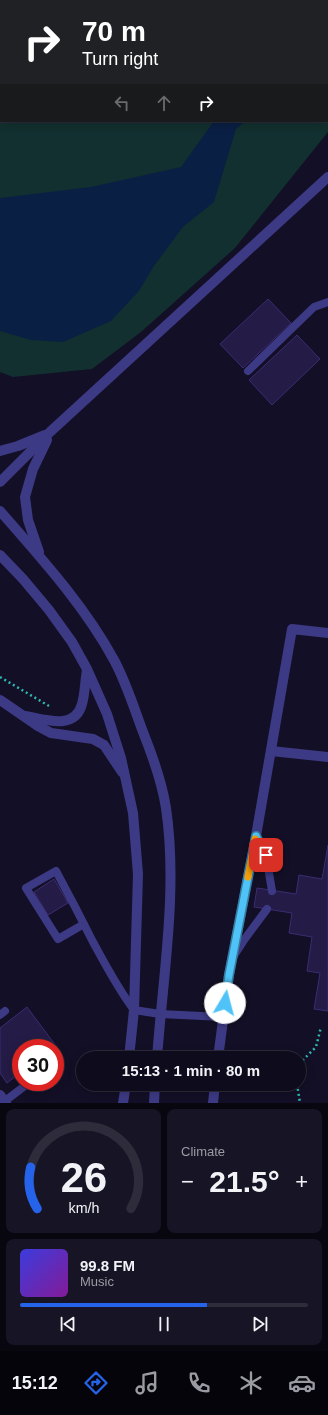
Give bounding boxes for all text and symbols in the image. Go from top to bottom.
icon: right [16,16,68,68]
text: 70 m [82,16,146,47]
text: Turn right [82,49,158,69]
icon: left [111,92,133,114]
icon: ahead [153,92,175,114]
icon: right [195,92,217,114]
pin [249,838,283,872]
icon: arrive [255,844,277,866]
position arrow [204,982,246,1024]
speed limit sign: 30 [12,1039,64,1091]
text: 15:13 · 1 min · 80 m [122,1062,260,1079]
text: Climate [181,1144,225,1159]
text: 26 [60,1154,107,1201]
text: 21.5° [209,1165,280,1198]
text: − [181,1169,194,1194]
text: + [295,1169,308,1194]
text: km/h [68,1200,99,1216]
text: 99.8 FM [80,1257,135,1274]
text: Music [80,1274,114,1289]
icon: previous [57,1313,79,1335]
icon: pause [153,1313,175,1335]
icon: next [249,1313,271,1335]
icon: directions [82,1369,110,1397]
icon: music [133,1369,161,1397]
icon: phone [185,1369,213,1397]
icon: climate [237,1369,265,1397]
icon: car [288,1369,316,1397]
text: 15:12 [12,1373,58,1393]

